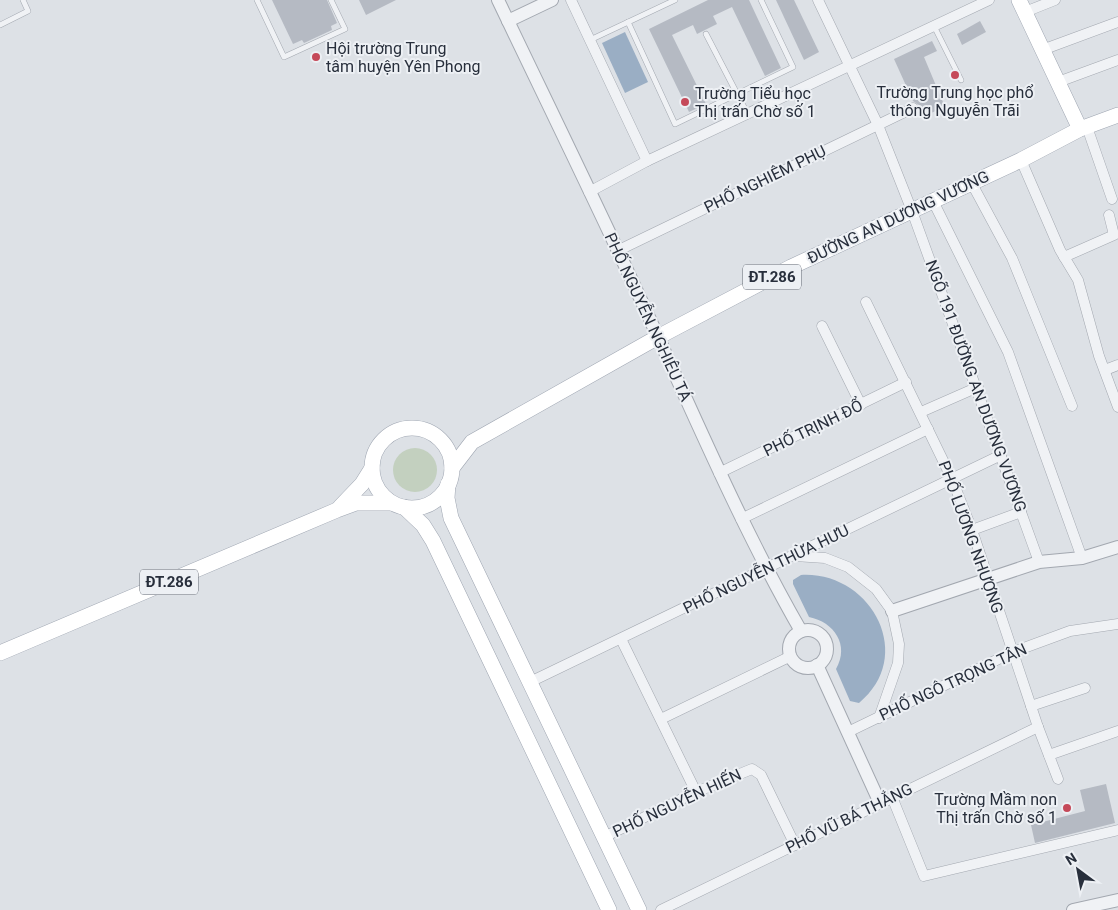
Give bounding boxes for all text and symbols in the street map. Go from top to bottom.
place label: Hội trường Trung tâm huyện Yên Phong [326,39,481,76]
marker: Hội trường Trung tâm huyện Yên Phong [310,51,322,63]
marker: Trường Trung học phổ thông Nguyễn Trãi [949,69,961,81]
place label: Trường Trung học phổ thông Nguyễn Trãi [876,83,1034,120]
place label: Trường Tiểu học Thị trấn Chờ số 1 [695,84,816,121]
marker: Trường Tiểu học Thị trấn Chờ số 1 [679,96,691,108]
street label: PHỐ NGHIÊM PHỤ [700,139,829,217]
street label: ĐƯỜNG AN DƯƠNG VƯƠNG [804,166,992,268]
street label: PHỐ NGUYỄN NGHIÊU TÁ [601,229,698,405]
street label: NGÕ 191 ĐƯỜNG AN DƯƠNG VƯƠNG [921,257,1031,515]
road number: ĐT.286 [743,264,801,290]
street label: PHỐ TRỊNH ĐỔ [759,394,866,460]
street label: PHỐ LƯƠNG NHƯỢNG [935,458,1009,616]
street label: PHỐ NGUYỄN THỪA HƯU [679,519,852,618]
road number: ĐT.286 [140,570,198,594]
street label: PHỐ NGÔ TRỌNG TÂN [875,638,1030,725]
street label: PHỐ NGUYỄN HIẾN [609,763,744,841]
street label: PHỐ VŨ BÁ THẮNG [782,777,916,857]
place label: Trường Mầm non Thị trấn Chờ số 1 [934,790,1057,827]
marker: Trường Mầm non Thị trấn Chờ số 1 [1061,802,1073,814]
north arrow [1053,845,1103,895]
text: N [1063,850,1080,868]

